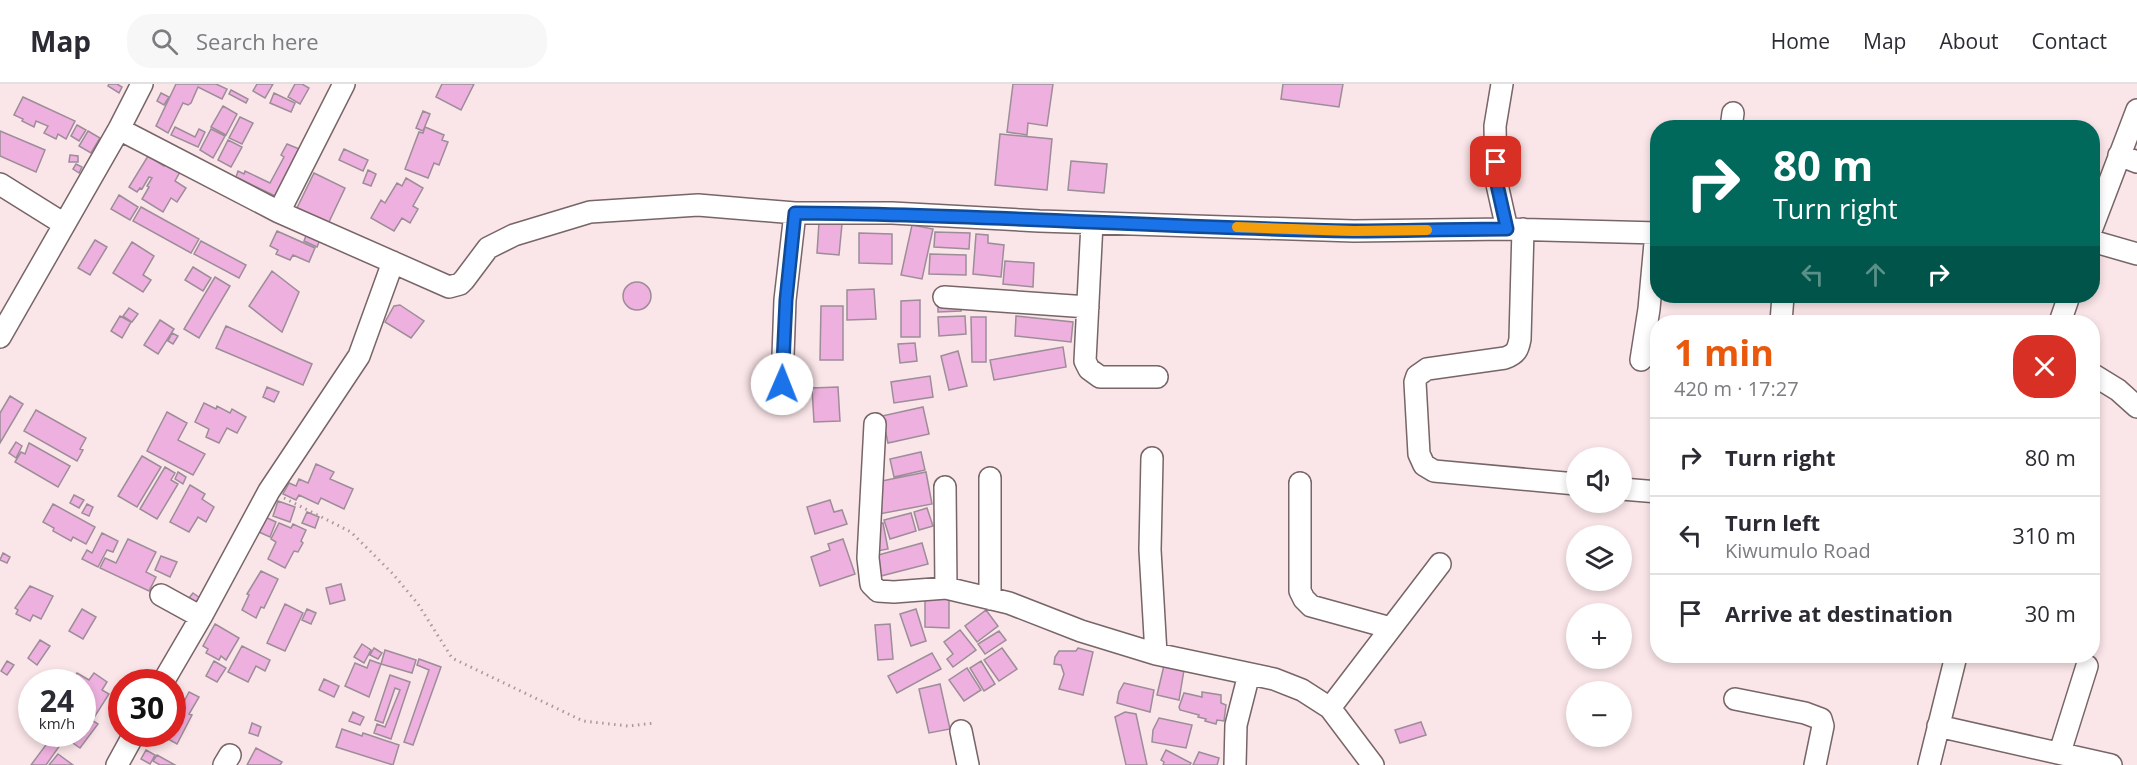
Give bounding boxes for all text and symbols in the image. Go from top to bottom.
search box [127,14,547,68]
text: Map [30,22,91,60]
icon: search [148,25,181,58]
text: Search here [196,26,319,56]
text: Home [1771,27,1830,55]
text: Map [1863,27,1906,55]
text: About [1939,27,1999,55]
text: Contact [2032,27,2107,55]
pin [1470,136,1521,187]
text: 80 m [1773,136,1873,193]
icon: right [1674,144,1752,222]
icon: arrive [1479,145,1512,178]
text: Turn right [1773,190,1898,227]
icon: left [1796,258,1829,291]
icon: ahead [1859,258,1892,291]
icon: right [1922,258,1955,291]
text: 1 min [1674,328,1774,377]
button: close [2013,335,2076,398]
position arrow [750,352,814,416]
text: 420 m · 17:27 [1674,375,1799,402]
icon: right [1674,441,1707,474]
text: Turn right [1725,442,1836,472]
text: 80 m [2025,442,2076,472]
map controls [1566,447,1632,747]
button: sound [1566,447,1632,513]
text: Turn left [1725,507,1820,537]
icon: left [1674,519,1707,552]
text: 310 m [2012,520,2076,550]
button: layers [1566,525,1632,591]
text: Kiwumulo Road [1725,537,1871,564]
icon: arrive [1674,597,1707,630]
text: Arrive at destination [1725,598,1953,628]
text: 30 m [2025,598,2076,628]
button: + [1566,603,1632,669]
speed limit sign: 30 [108,669,186,747]
text: 24 [40,680,74,721]
button: − [1566,681,1632,747]
text: km/h [39,713,75,733]

